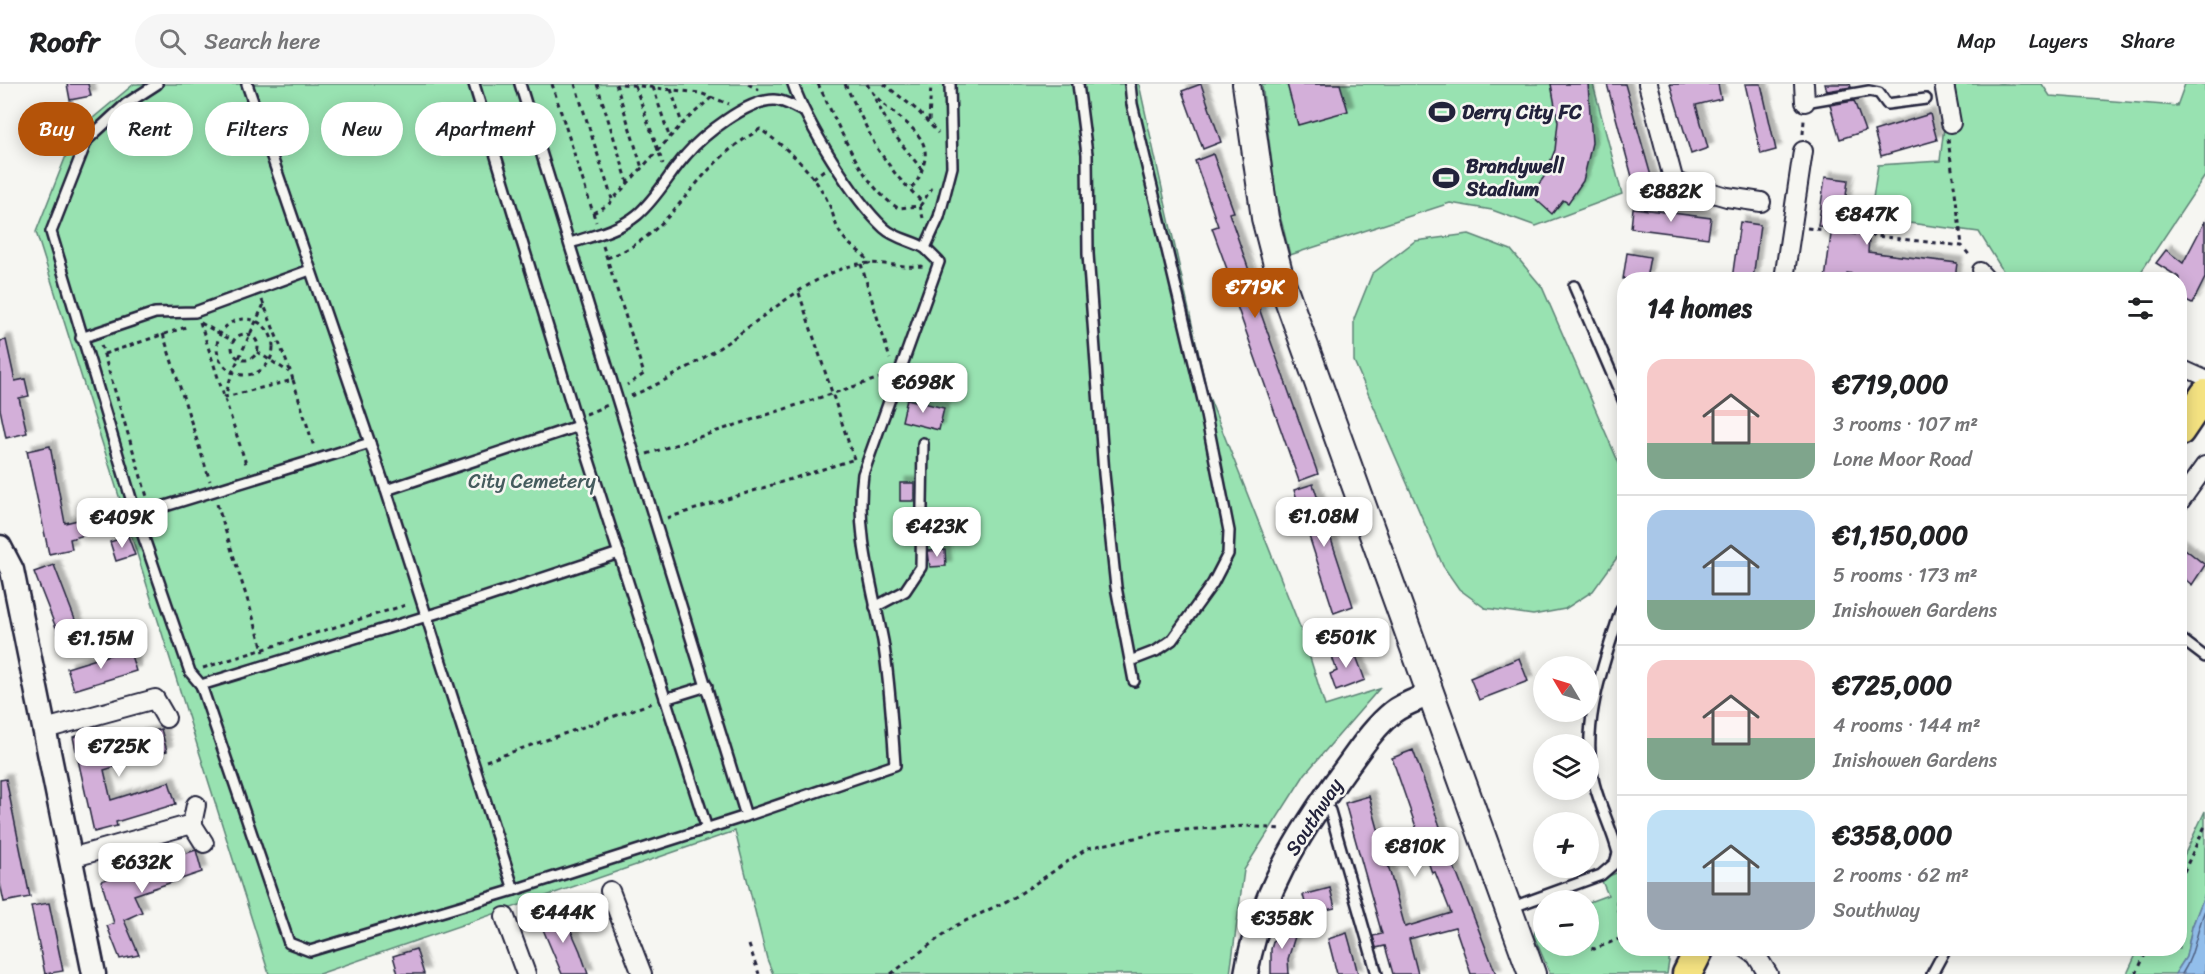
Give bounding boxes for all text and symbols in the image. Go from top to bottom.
search box [135,14,555,68]
text: Roofr [30,17,99,66]
text: Search here [204,22,320,61]
text: Map [1957,22,1996,60]
text: Layers [2029,22,2088,60]
text: Share [2121,22,2175,60]
icon: search [156,25,189,58]
place label: Derry City FC [1462,95,1582,130]
sports icon: Derry City FC [1427,97,1457,127]
chip: Buy [18,102,95,156]
chip: Rent [107,102,193,156]
chip: Filters [205,102,309,156]
chip: New [321,102,403,156]
chip: Apartment [415,102,556,156]
place label: Brandywell Stadium [1465,149,1565,207]
sports icon: Brandywell Stadium [1431,163,1461,193]
pin: €882K [1629,172,1713,223]
text: €882K [1640,174,1702,209]
pin: €847K [1825,195,1909,246]
text: €847K [1836,197,1898,232]
pin: €719K [1213,268,1297,319]
text: €719K [1226,270,1284,305]
text: 14 homes [1647,285,1752,331]
icon: filters [2124,292,2157,325]
text: €719,000 [1833,361,1949,407]
pin: €698K [881,363,965,414]
text: €698K [892,365,954,400]
icon: home [1695,383,1767,455]
text: 3 rooms · 107 m² [1833,407,1978,442]
text: Lone Moor Road [1833,442,1972,477]
park label: City Cemetery [468,464,597,499]
pin: €1.08M [1275,497,1373,548]
pin: €409K [80,498,164,549]
text: €1.08M [1290,499,1358,534]
text: €409K [91,500,153,535]
pin: €423K [895,507,979,558]
text: €423K [907,509,967,544]
text: €1,150,000 [1833,512,1968,558]
icon: home [1695,534,1767,606]
text: 5 rooms · 173 m² [1833,558,1978,593]
text: Inishowen Gardens [1833,593,1997,628]
pin: €501K [1304,618,1388,669]
pin: €1.15M [52,619,150,670]
text: €501K [1317,620,1375,655]
text: €1.15M [68,621,134,656]
north arrow [1533,656,1599,722]
map controls [1533,656,1599,956]
text: €725,000 [1833,662,1952,708]
icon: home [1695,684,1767,756]
text: 4 rooms · 144 m² [1833,708,1981,743]
pin: €725K [77,727,161,778]
text: €725K [89,729,149,764]
button: layers [1533,734,1599,800]
text: Inishowen Gardens [1833,743,1997,778]
street label: Southway [1276,771,1353,863]
button: + [1533,812,1599,878]
text: €358,000 [1833,812,1952,858]
pin: €810K [1373,827,1457,878]
text: €810K [1386,829,1444,864]
icon: home [1695,834,1767,906]
pin: €632K [100,843,184,894]
text: €632K [112,845,172,880]
text: 2 rooms · 62 m² [1833,858,1969,893]
button: − [1533,890,1599,956]
pin: €444K [521,893,605,944]
text: Southway [1833,893,1920,928]
text: €444K [532,895,594,930]
pin: €358K [1240,899,1324,950]
text: €358K [1252,901,1312,936]

